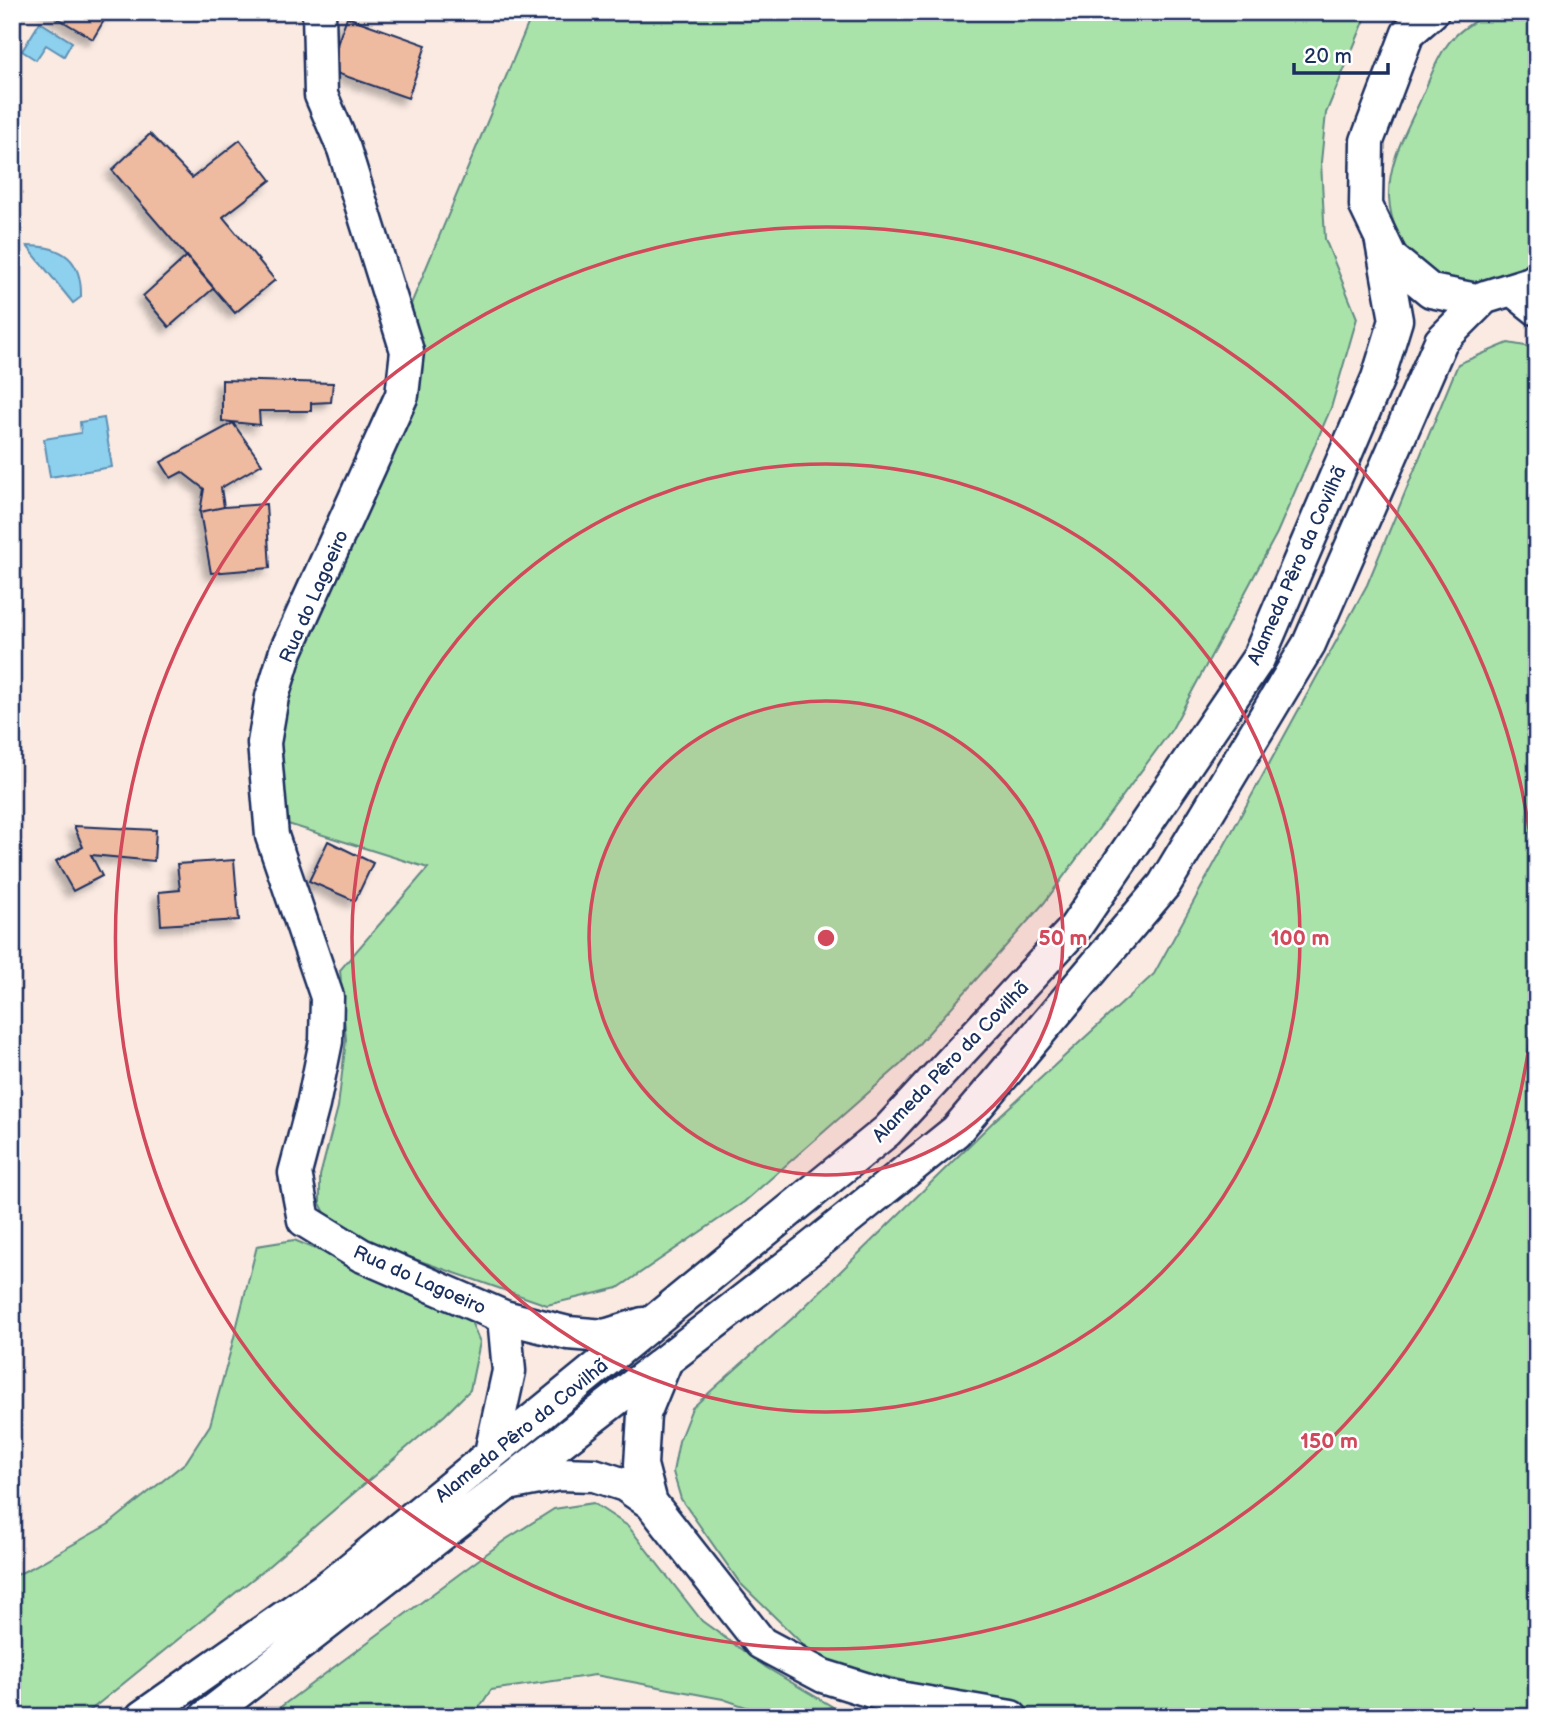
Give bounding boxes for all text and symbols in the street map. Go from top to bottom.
scale bar [1294,32,1388,76]
text: 20 m [1304,44,1352,69]
street label: Alameda Pêro da Covilhã [1243,463,1352,669]
street label: Rua do Lagoeiro [275,527,354,666]
centre of rings [814,926,838,950]
text: 50 m [1039,926,1087,951]
text: 100 m [1271,926,1329,951]
street label: Alameda Pêro da Covilhã [868,977,1034,1148]
street label: Rua do Lagoeiro [350,1241,489,1320]
street label: Alameda Pêro da Covilhã [431,1354,613,1508]
text: 150 m [1300,1429,1358,1454]

